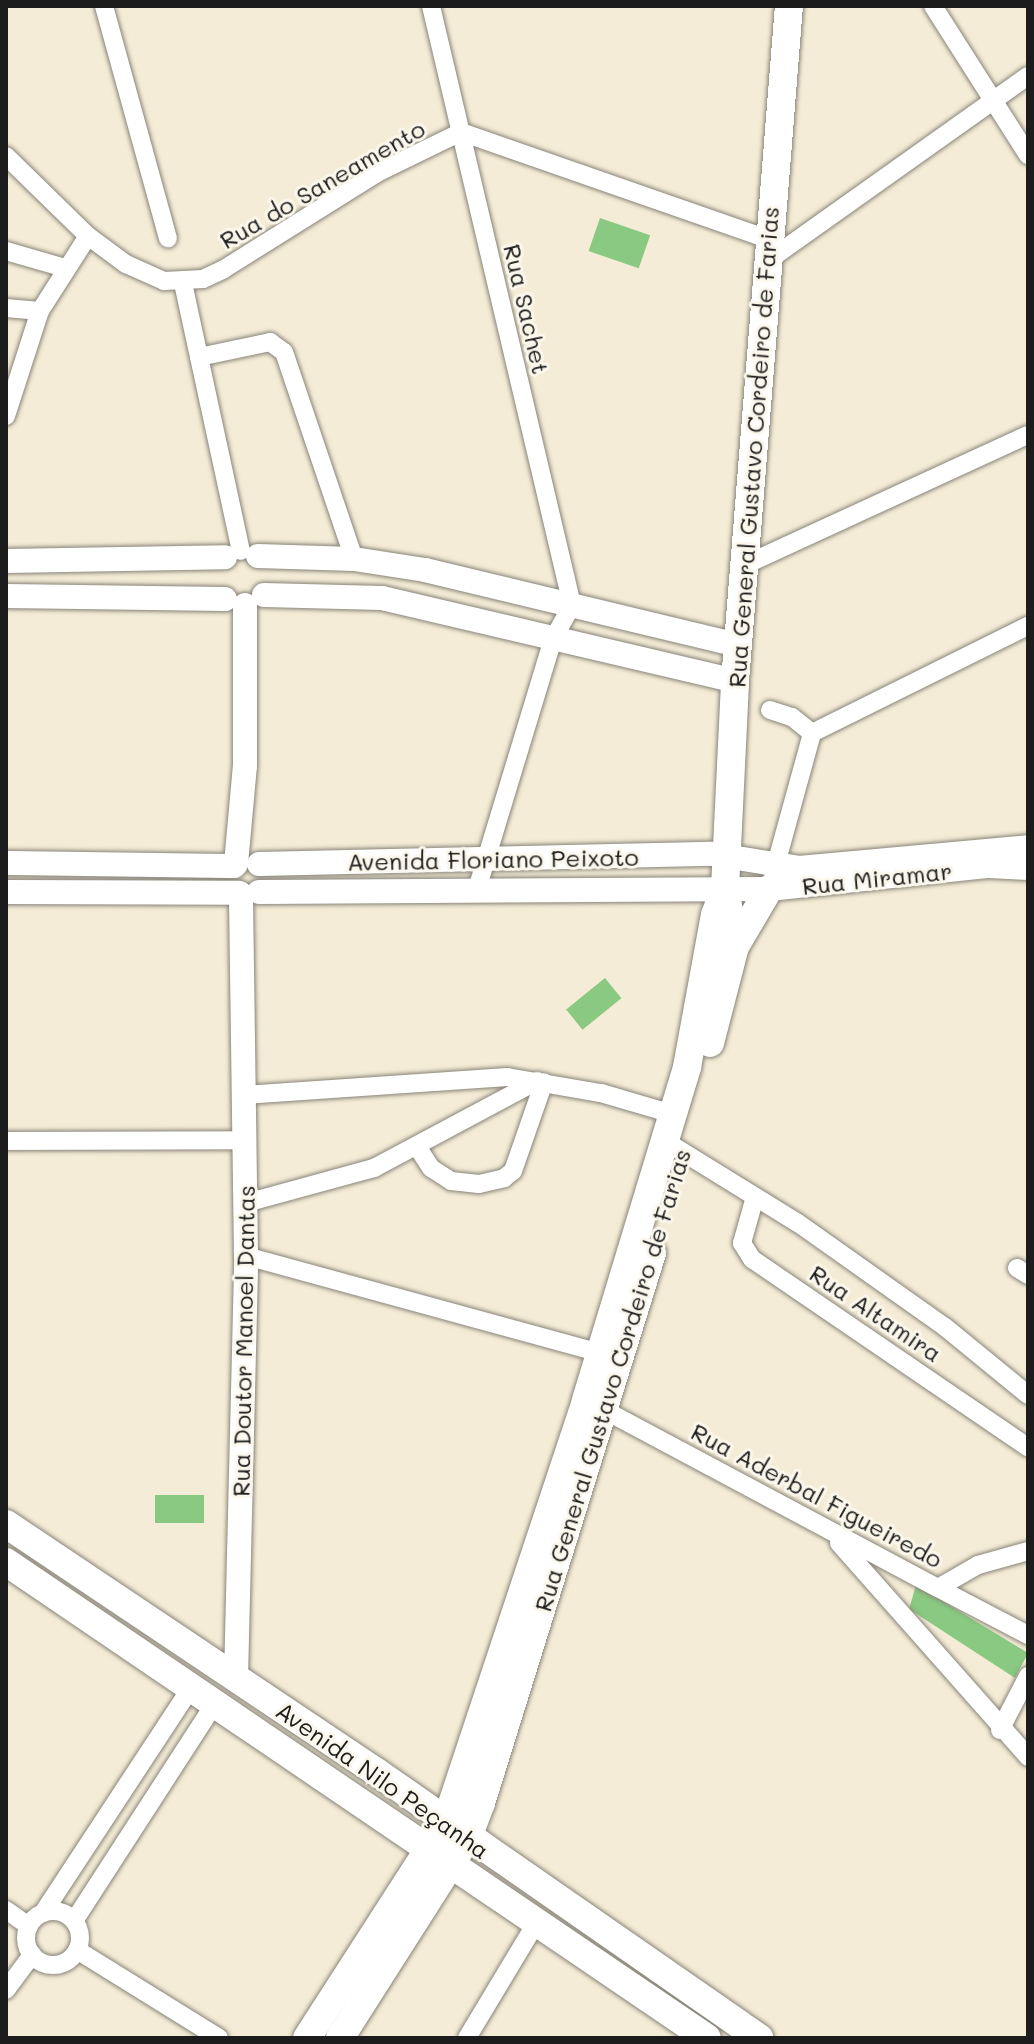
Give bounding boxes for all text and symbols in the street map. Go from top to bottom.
street label: Rua do Saneamento [214,114,430,254]
street label: Rua General Gustavo Cordeiro de Farias [722,205,784,689]
street label: Rua Sachet [498,241,556,377]
street label: Avenida Floriano Peixoto [347,842,639,876]
street label: Rua Miramar [801,856,953,900]
street label: Rua General Gustavo Cordeiro de Farias [528,1145,696,1615]
street label: Rua Doutor Manoel Dantas [226,1185,260,1497]
street label: Rua Altamira [805,1258,947,1368]
street label: Rua Aderbal Figueiredo [687,1417,947,1573]
street label: Avenida Nilo Peçanha [271,1695,495,1865]

